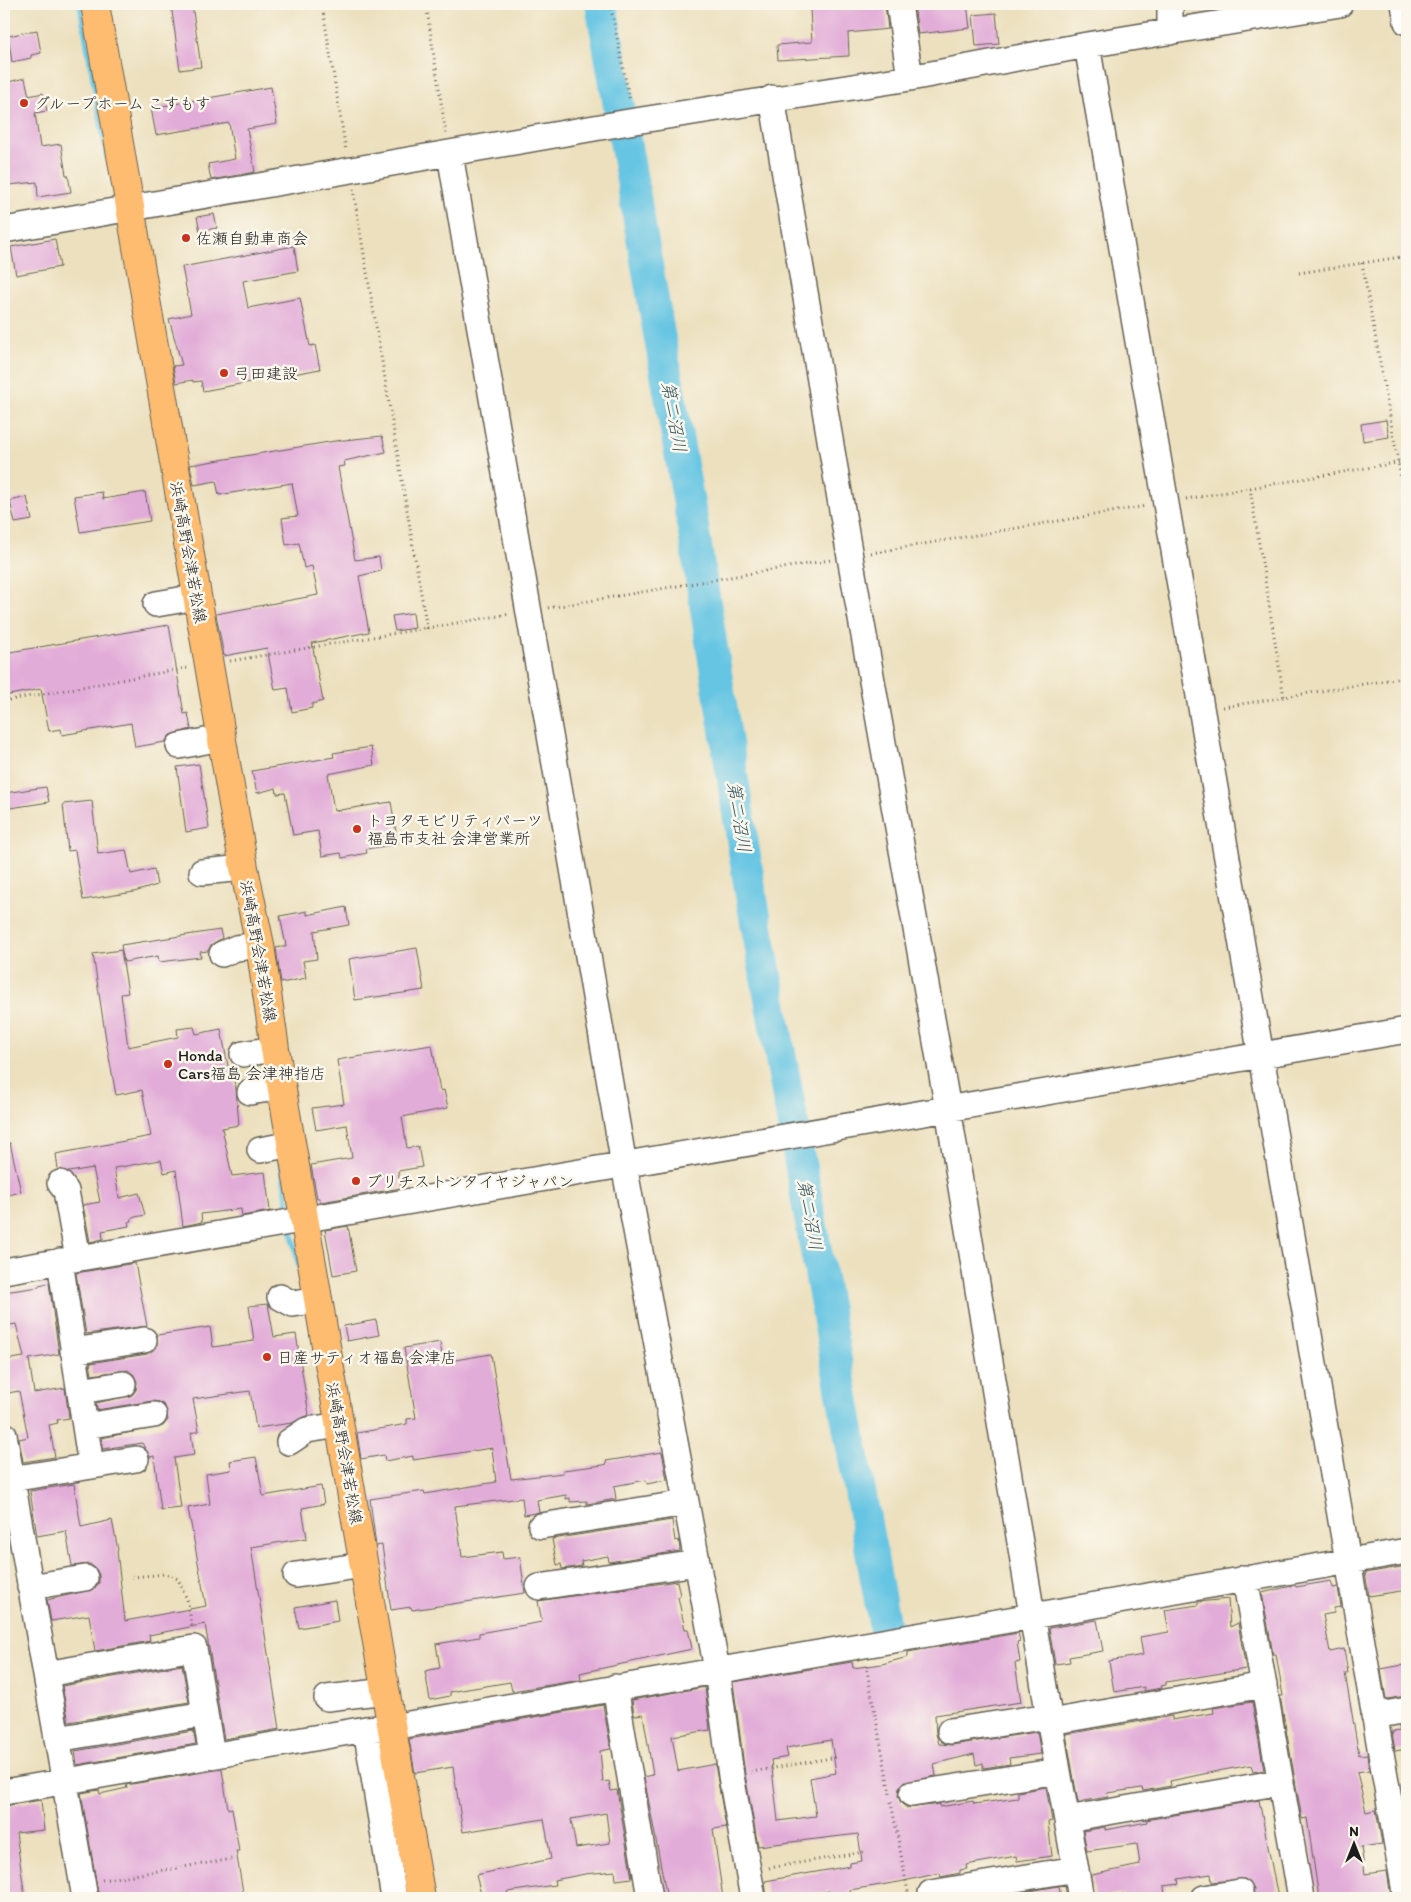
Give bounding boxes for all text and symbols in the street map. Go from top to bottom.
place label: グループホーム こすもす [34,94,210,113]
marker: グループホーム こすもす [18,97,30,109]
place label: 佐瀬自動車商会 [196,229,308,248]
marker: 佐瀬自動車商会 [180,232,192,244]
place label: 弓田建設 [234,364,298,383]
marker: 弓田建設 [218,367,230,379]
water label: 第二沼川 [657,380,691,454]
street label: 浜崎高野会津若松線 [167,480,210,625]
water label: 第二沼川 [723,780,755,854]
place label: トヨタモビリティパーツ 福島市支社 会津営業所 [367,811,543,848]
marker: トヨタモビリティパーツ 福島市支社 会津営業所 [351,823,363,835]
street label: 浜崎高野会津若松線 [237,879,280,1024]
place label: Honda Cars福島 会津神指店 [178,1046,326,1083]
marker: Honda Cars福島 会津神指店 [162,1058,174,1070]
place label: ブリチストンタイヤジャパン [366,1172,574,1191]
marker: ブリチストンタイヤジャパン [350,1175,362,1187]
water label: 第二沼川 [793,1178,827,1252]
place label: 日産サティオ福島 会津店 [277,1348,457,1367]
marker: 日産サティオ福島 会津店 [261,1351,273,1363]
street label: 浜崎高野会津若松線 [323,1381,366,1526]
north arrow [1328,1820,1378,1870]
text: N [1349,1823,1359,1840]

